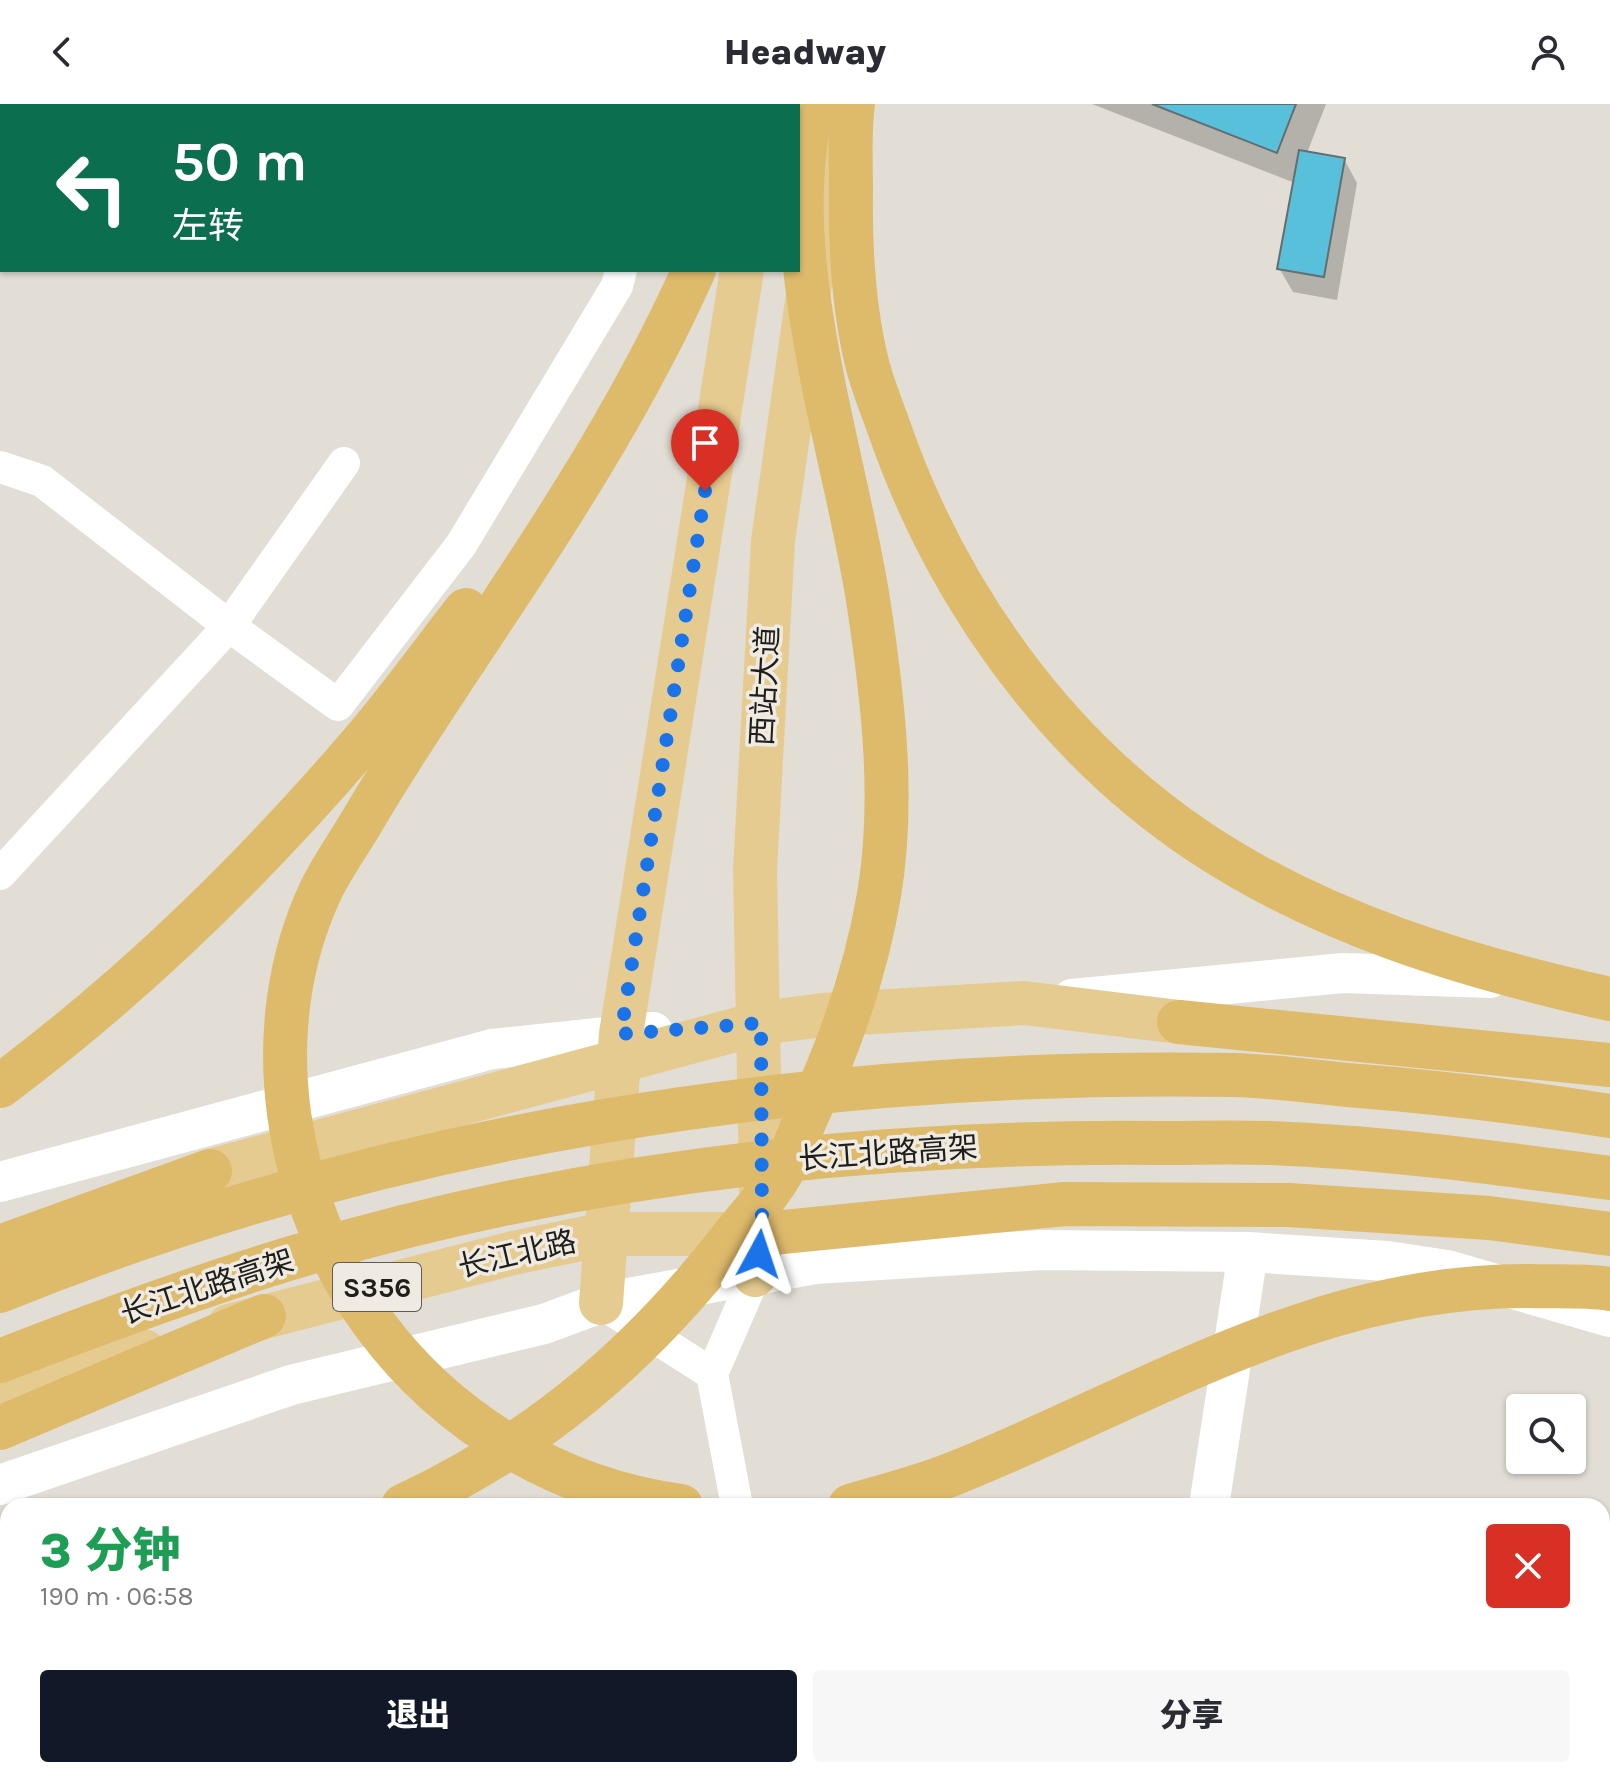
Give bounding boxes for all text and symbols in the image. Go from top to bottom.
icon: back [40,30,84,74]
icon: person [1526,30,1570,74]
text: Headway [724,31,886,73]
text: 50 m [172,129,307,194]
icon: left [40,136,144,240]
text: 左转 [172,205,244,247]
pin [671,409,739,491]
icon: arrive [683,421,727,465]
street label: 西站大道 [744,625,786,747]
street label: 长江北路高架 [797,1129,979,1177]
position arrow [717,1212,801,1296]
street label: 长江北路 [454,1223,580,1285]
street label: 长江北路高架 [116,1242,298,1332]
road number: S356 [333,1263,421,1311]
map controls [1506,1394,1586,1474]
button: search [1506,1394,1586,1474]
text: 3 分钟 [40,1523,180,1579]
button: close [1486,1524,1570,1608]
text: 190 m · 06:58 [40,1581,194,1612]
button: 退出 [40,1670,797,1762]
button: 分享 [813,1670,1570,1762]

